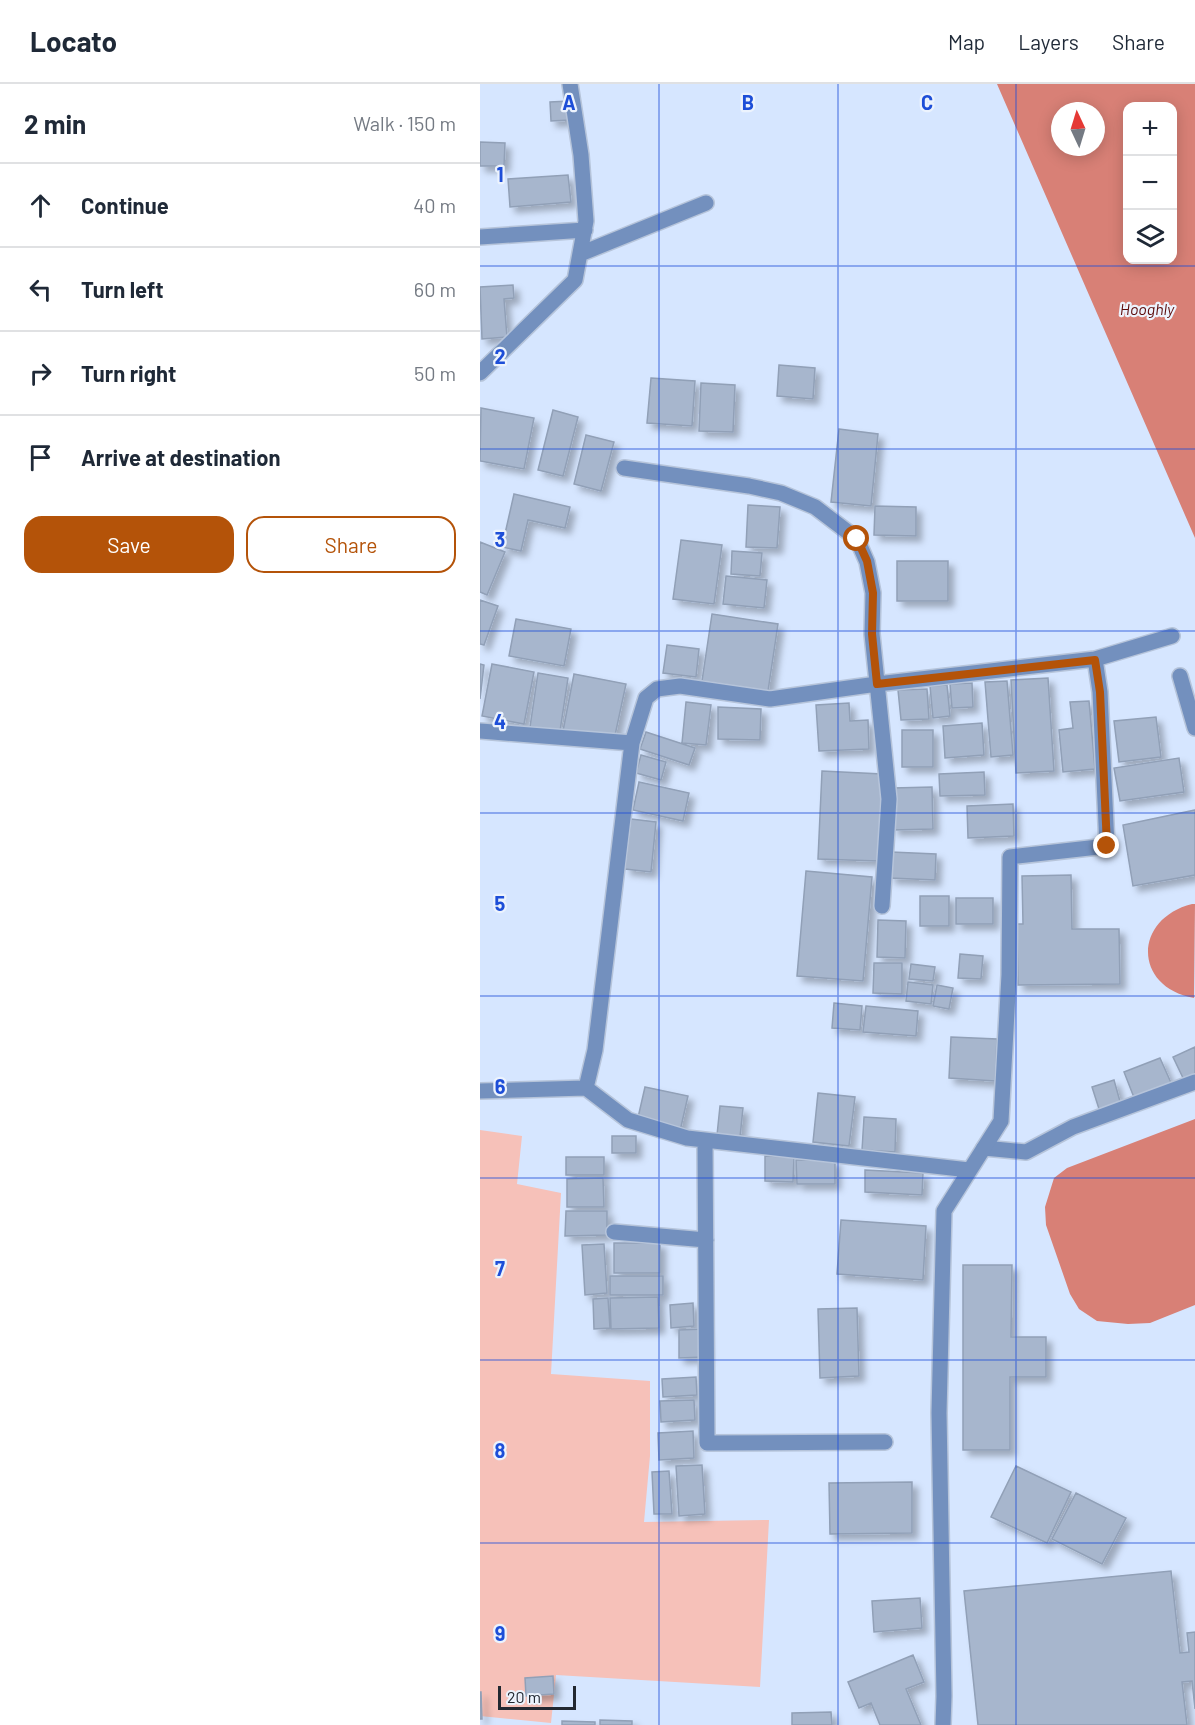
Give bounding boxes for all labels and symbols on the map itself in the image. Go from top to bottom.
text: A [562,90,576,114]
text: B [742,90,754,114]
text: C [921,90,933,114]
north arrow [1051,102,1105,156]
text: 1 [496,162,504,186]
water label: Hooghly [1120,299,1175,318]
text: 2 [494,344,506,368]
route start [843,525,869,551]
text: 3 [495,527,505,551]
text: 4 [494,709,506,733]
route end [1093,832,1119,858]
text: 5 [495,891,506,915]
text: 6 [495,1074,506,1098]
text: 7 [495,1256,505,1280]
text: 8 [495,1438,506,1462]
text: 9 [495,1621,505,1645]
scale bar [498,1683,576,1710]

